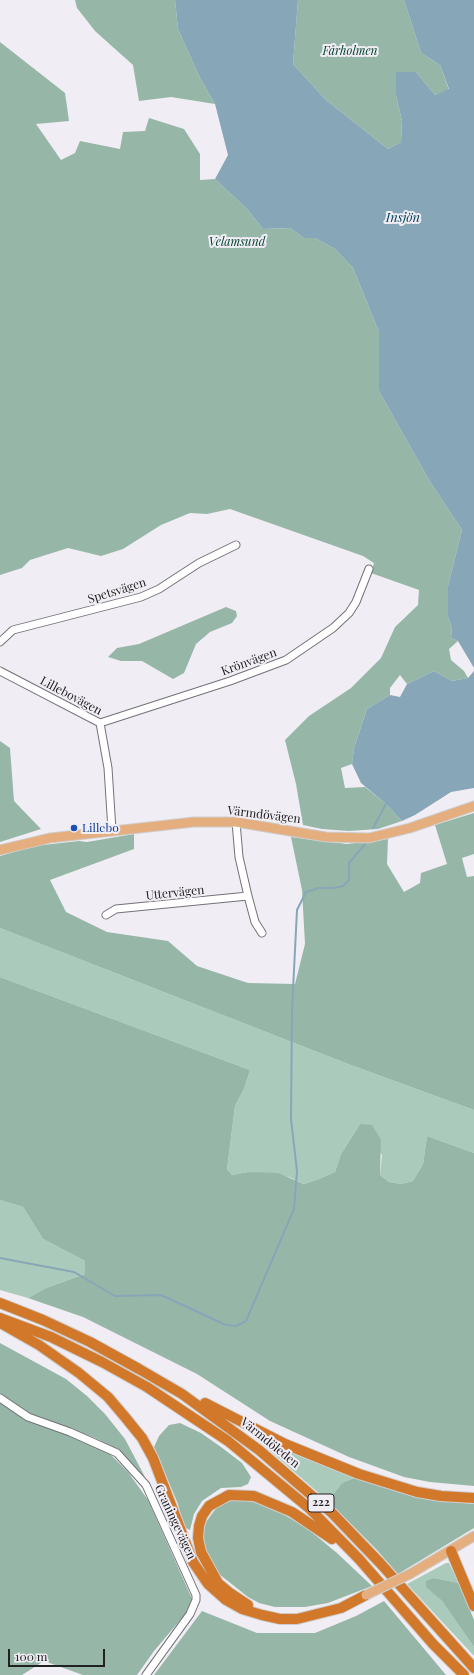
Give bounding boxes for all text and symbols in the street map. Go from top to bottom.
park label: Fårholmen [322,44,378,58]
water label: Insjön [386,210,420,226]
park label: Velamsund [209,235,265,249]
street label: Spetsvägen [86,575,148,607]
street label: Krönvägen [219,645,279,679]
street label: Lillebovägen [38,674,104,718]
street label: Värmdövägen [227,803,301,827]
place label: Lillebo [82,821,119,835]
marker: Lillebo [69,823,79,833]
street label: Uttervägen [145,883,205,903]
street label: Värmdöleden [237,1415,303,1471]
street label: Graningevägen [151,1482,199,1562]
road number: 222 [308,1494,334,1512]
scale bar [10,1641,107,1667]
text: 100 m [15,1648,47,1664]

